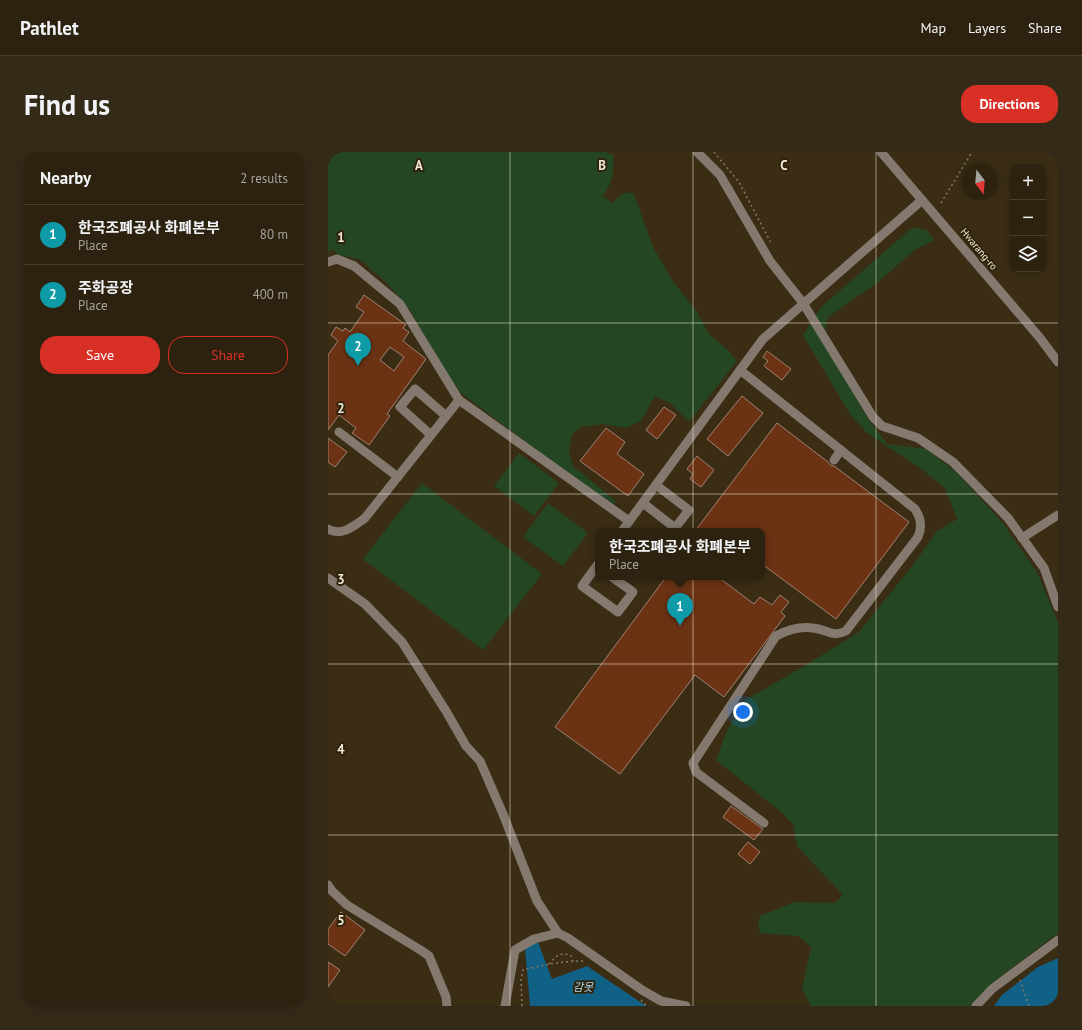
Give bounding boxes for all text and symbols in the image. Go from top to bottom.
text: Pathlet [20,16,79,40]
text: Map [920,19,946,37]
text: Layers [968,19,1006,37]
text: Share [1028,19,1062,37]
button: Directions [961,85,1058,123]
text: Find us [24,86,110,123]
text: A [415,157,423,174]
text: B [598,157,606,174]
text: C [780,157,788,174]
north arrow [962,164,998,200]
map controls [1010,164,1046,272]
button: + [1010,164,1046,200]
text: Nearby [40,167,91,189]
text: 2 results [240,170,288,187]
button: − [1010,200,1046,236]
text: 한국조폐공사 화폐본부 [78,218,220,237]
street label: Hwarang-ro [958,225,1000,273]
text: 1 [49,226,57,243]
text: 80 m [260,226,288,243]
text: 1 [337,229,345,246]
button: layers [1010,236,1046,272]
text: Place [78,237,108,254]
text: 주화공장 [78,278,133,297]
text: 2 [49,286,57,303]
text: 400 m [253,286,288,303]
text: Place [78,297,108,314]
pin: 2 [345,333,371,366]
button: Save [40,336,160,374]
button: Share [168,336,288,374]
text: 2 [337,400,345,417]
popup [595,528,765,580]
text: 한국조폐공사 화폐본부 [609,537,751,556]
text: Place [609,556,639,573]
text: 3 [337,571,345,588]
pin: 1 [667,593,693,626]
your location [733,702,753,722]
text: 4 [337,741,345,758]
text: 5 [337,912,345,929]
water label: 감못 [573,980,594,994]

